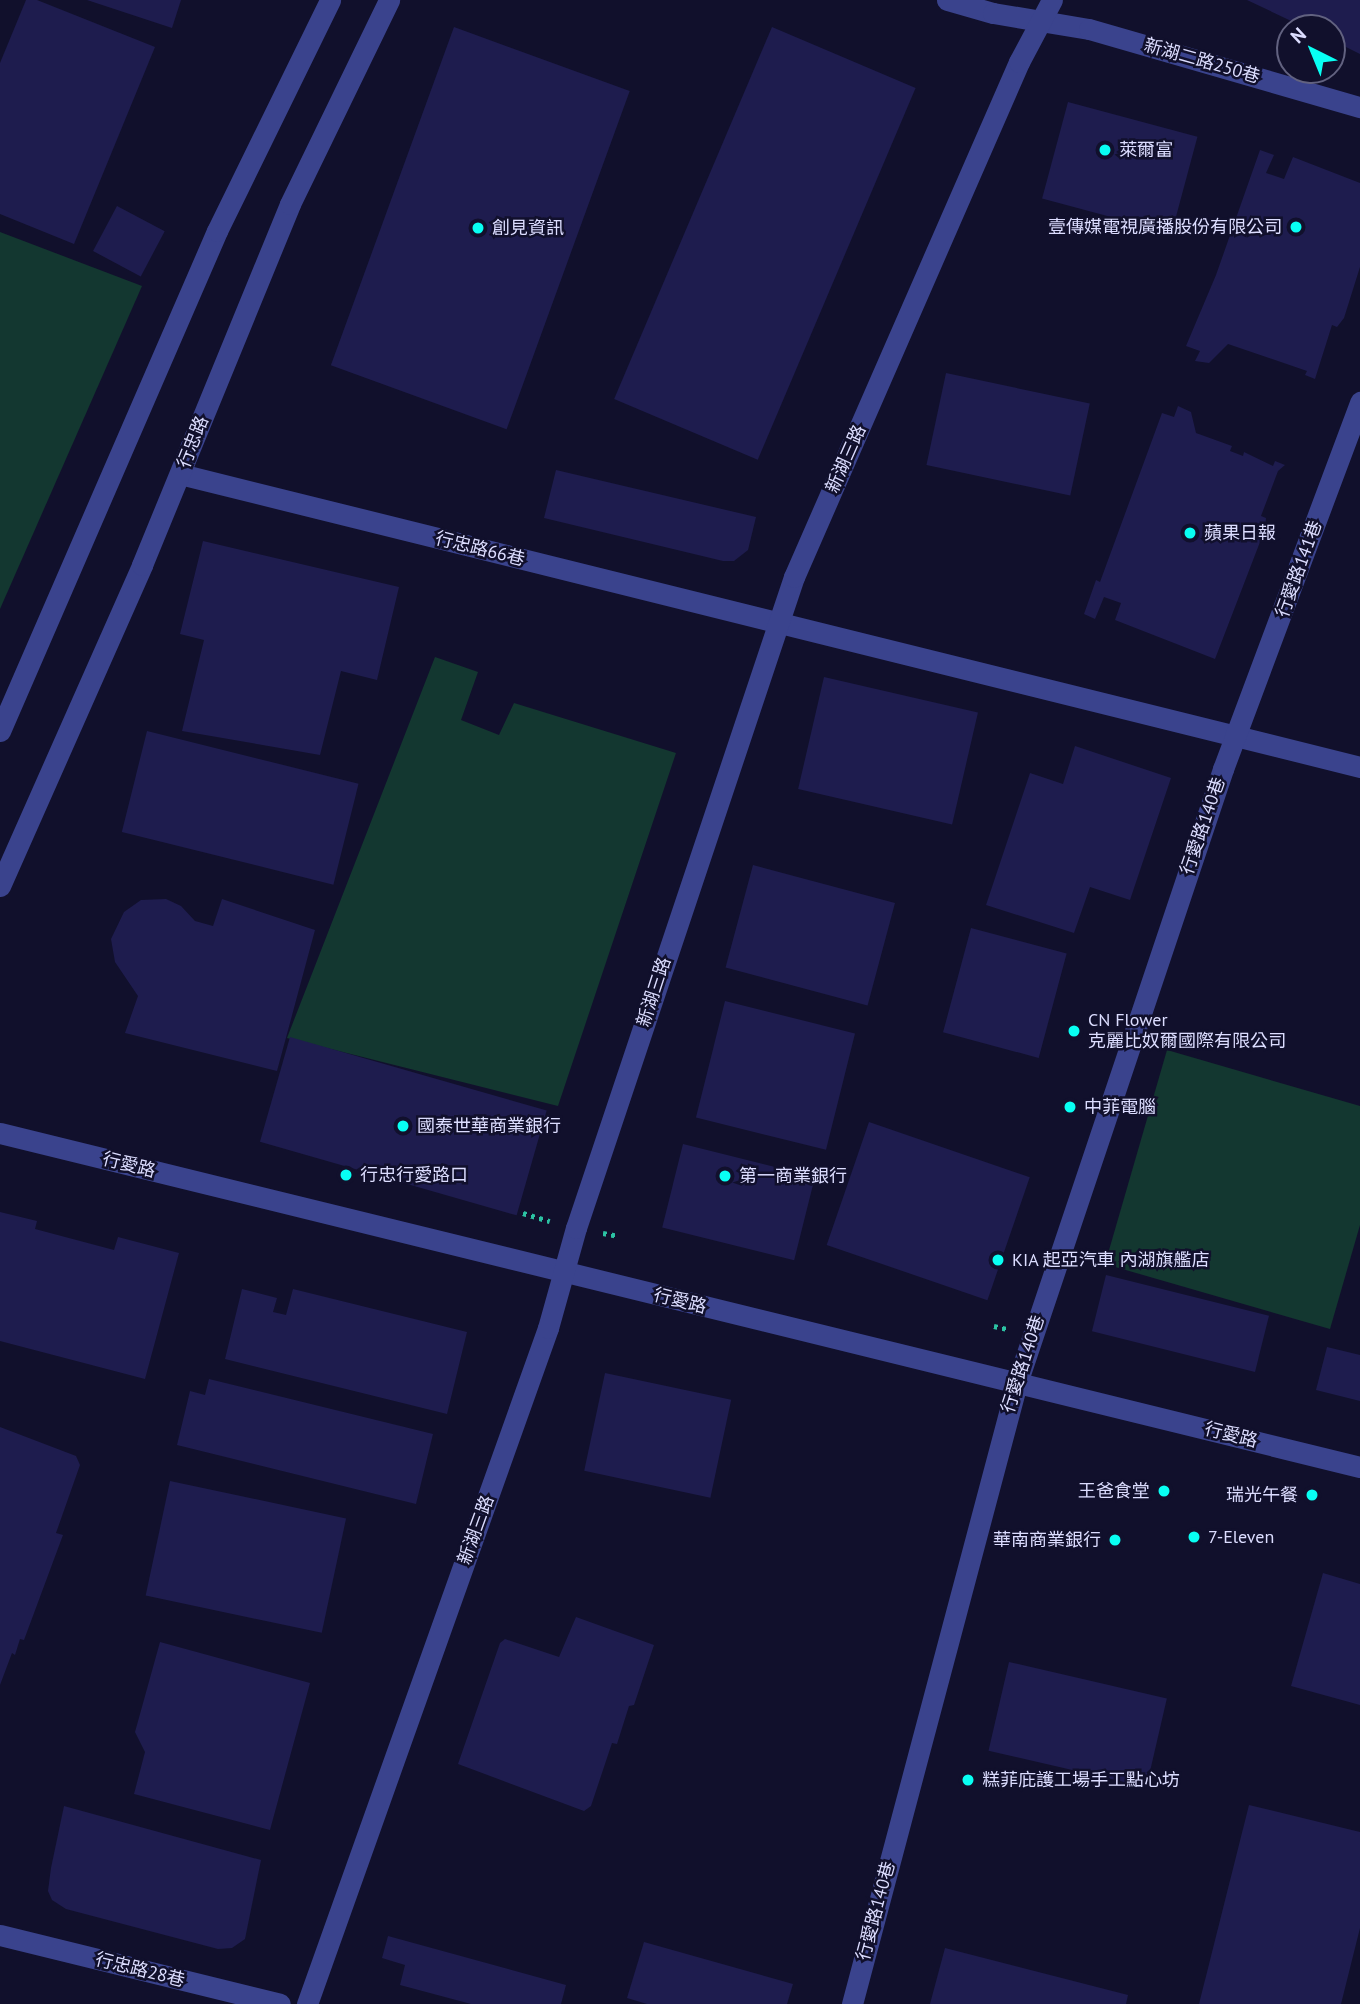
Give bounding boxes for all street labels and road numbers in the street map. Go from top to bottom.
street label: 新湖二路250巷 [1142,34,1262,88]
street label: 行忠路 [173,413,213,471]
street label: 新湖三路 [821,422,871,496]
street label: 行愛路141巷 [1272,518,1326,620]
street label: 行忠路66巷 [433,527,527,571]
street label: 行愛路140巷 [1176,775,1230,877]
street label: 新湖三路 [633,954,675,1030]
street label: 行愛路 [100,1148,158,1182]
street label: 行愛路 [651,1284,709,1318]
street label: 行愛路140巷 [997,1312,1049,1416]
street label: 行愛路 [1202,1418,1260,1452]
street label: 新湖三路 [454,1492,498,1568]
street label: 行愛路140巷 [852,1859,900,1963]
street label: 行忠路28巷 [93,1948,187,1992]

